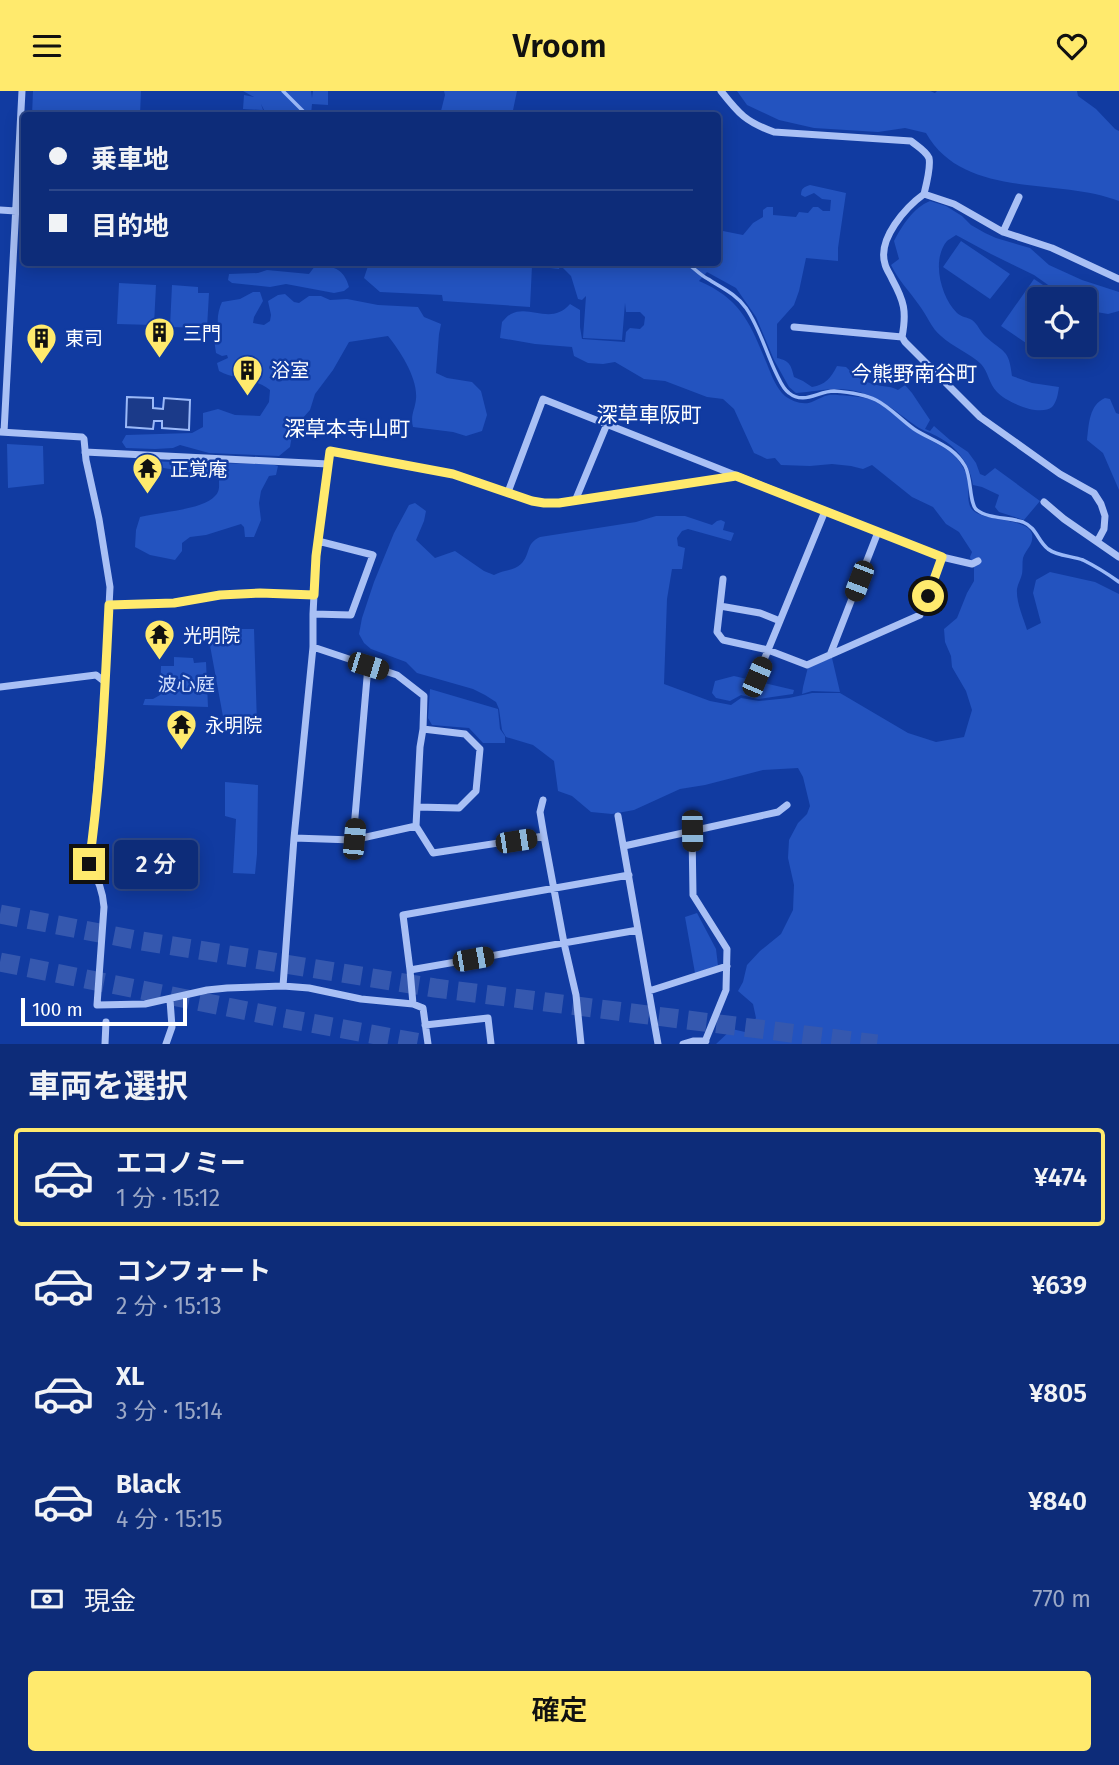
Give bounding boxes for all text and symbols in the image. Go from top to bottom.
icon: menu [28,27,66,65]
text: Vroom [512,27,607,65]
icon: heart [1053,27,1091,65]
text: 乗車地 [91,144,169,175]
text: 目的地 [91,211,169,242]
map controls [1027,287,1097,357]
button: locate [1027,287,1097,357]
building icon: 三門 [143,316,177,360]
building icon: 東司 [25,321,59,365]
place label: 三門 [183,322,221,345]
place label: 東司 [65,327,103,350]
building icon: 浴室 [231,353,265,397]
place label: 浴室 [271,359,309,382]
district label: 今熊野南谷町 [851,361,977,387]
district label: 深草車阪町 [597,402,702,428]
district label: 深草本寺山町 [284,416,410,442]
temple icon: 正覚庵 [130,452,164,496]
place label: 正覚庵 [170,458,227,481]
car [842,558,877,604]
route start [912,580,944,612]
temple icon: 光明院 [143,618,177,662]
place label: 光明院 [183,624,240,647]
car [345,650,392,682]
car [740,654,775,700]
park label: 波心庭 [157,673,215,696]
temple icon: 永明院 [165,708,199,752]
place label: 永明院 [205,714,262,737]
car [682,810,703,852]
car [342,817,367,861]
car [494,827,539,855]
callout: 2 分 [114,839,198,889]
route end [73,848,105,880]
text: 2 分 [136,850,176,878]
car [451,945,496,973]
scale bar [21,995,187,1027]
text: 100 m [32,998,83,1021]
text: 車両を選択 [28,1067,188,1105]
icon: car [32,1146,95,1209]
text: エコノミー [116,1148,246,1179]
text: ¥474 [1034,1162,1087,1193]
text: 1 分 · 15:12 [116,1184,220,1212]
icon: car [32,1254,95,1317]
text: コンフォート [116,1256,271,1287]
text: ¥639 [1032,1270,1087,1301]
text: 2 分 · 15:13 [116,1292,222,1320]
text: XL [116,1361,144,1392]
icon: car [32,1362,95,1425]
text: ¥805 [1029,1378,1087,1409]
text: 3 分 · 15:14 [116,1397,223,1425]
text: Black [116,1469,181,1500]
icon: car [32,1470,95,1533]
text: ¥840 [1028,1486,1087,1517]
text: 4 分 · 15:15 [116,1505,223,1533]
icon: cash [28,1580,66,1618]
text: 770 m [1032,1585,1091,1613]
text: 現金 [84,1586,136,1617]
button: 確定 [28,1671,1091,1751]

